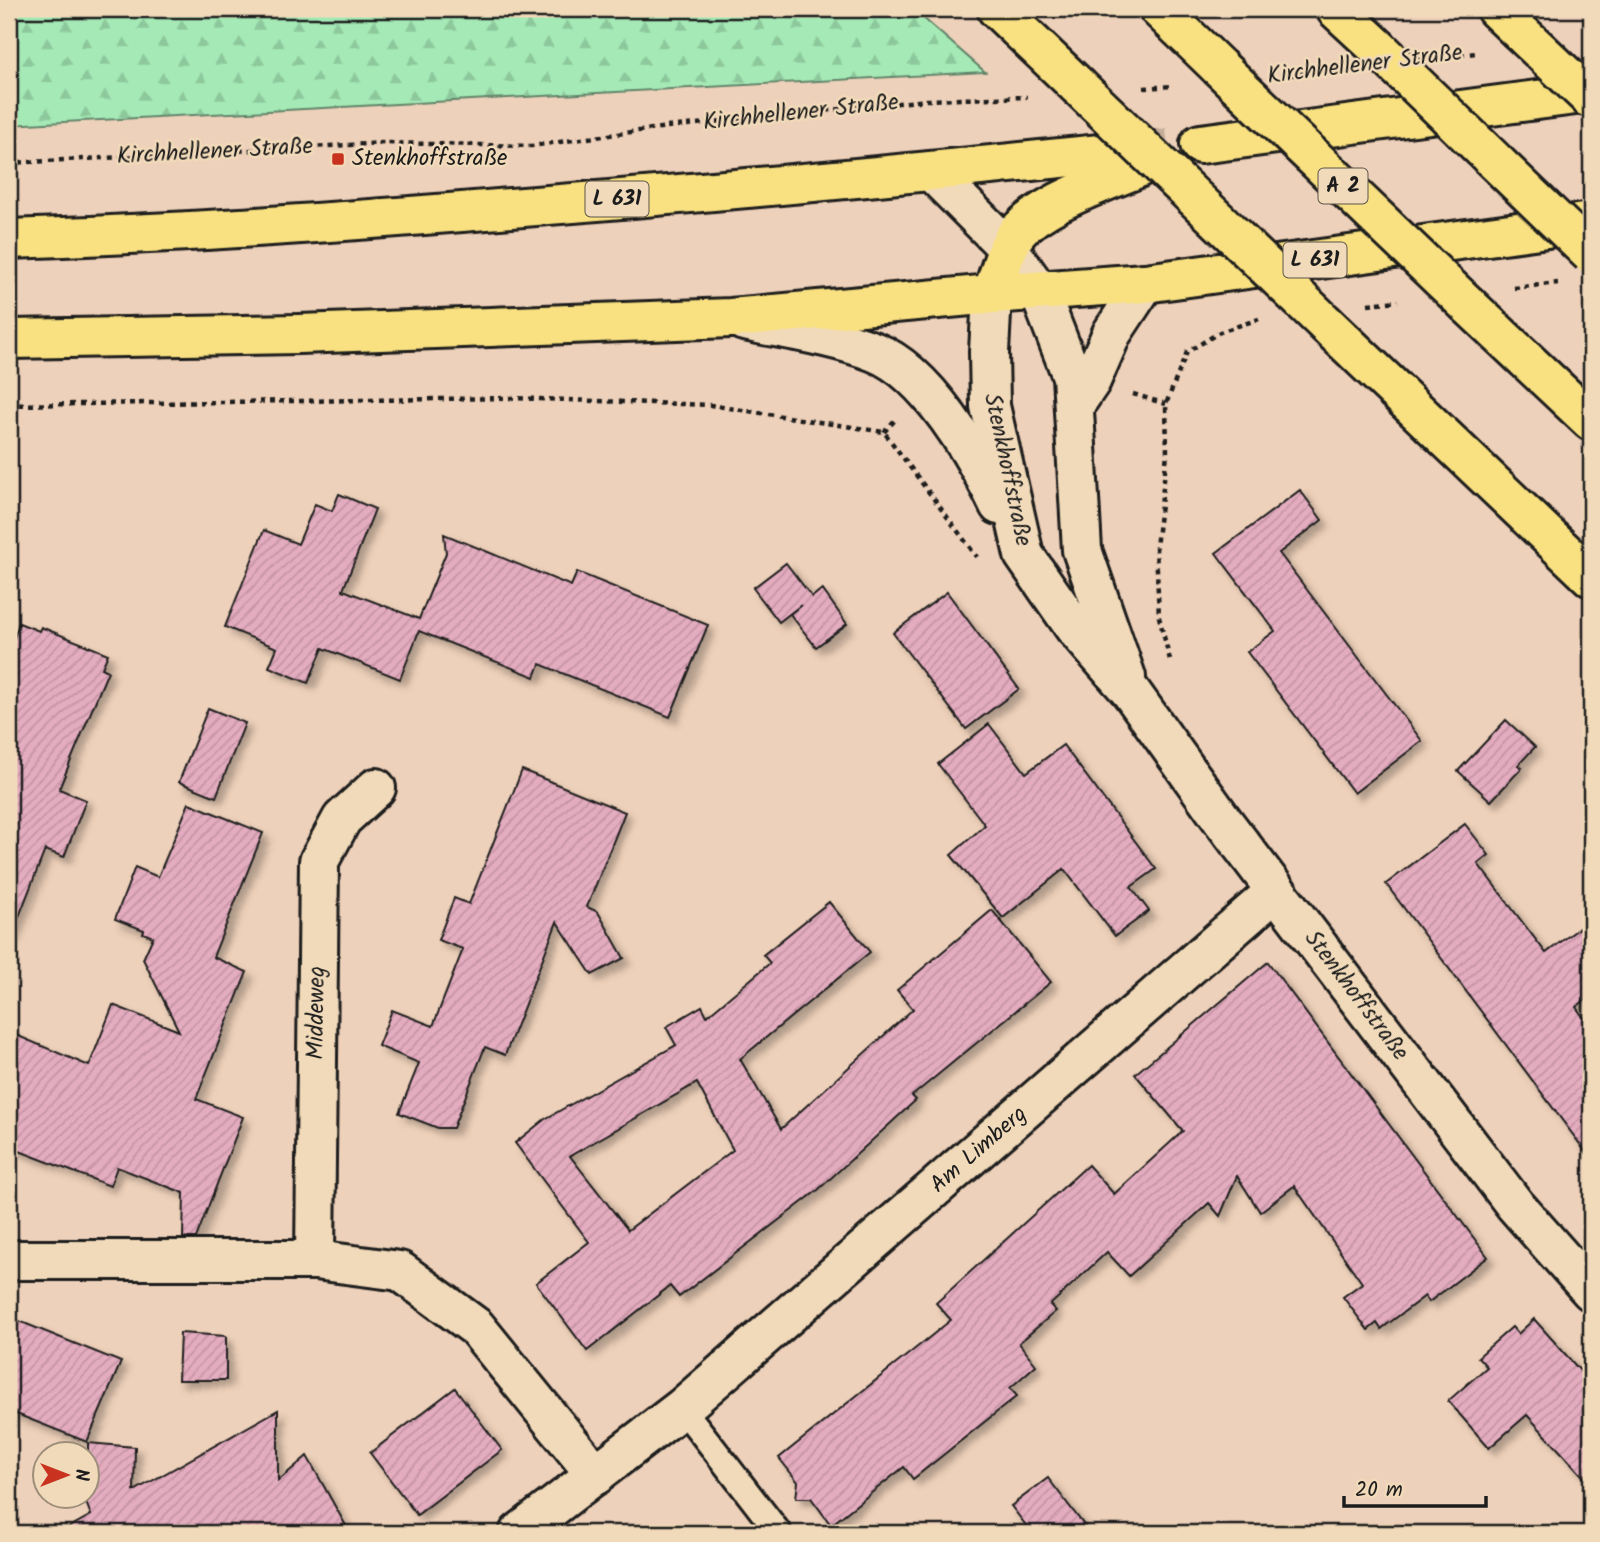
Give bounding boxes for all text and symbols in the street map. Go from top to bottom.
street label: Kirchhellener Straße [1265,35,1465,95]
street label: Kirchhellener Straße [701,85,901,141]
street label: Kirchhellener Straße [116,129,314,175]
place label: Stenkhoffstraße [352,141,507,177]
marker: Stenkhoffstraße [330,151,346,167]
road number: A 2 [1318,168,1368,204]
road number: L 631 [586,182,648,216]
road number: L 631 [1284,243,1346,278]
street label: Stenkhoffstraße [973,390,1041,550]
street label: Stenkhoffstraße [1295,923,1417,1069]
street label: Middeweg [298,966,336,1060]
street label: Am Limberg [922,1097,1036,1203]
north arrow [32,1440,102,1510]
scale bar [1344,1465,1486,1509]
text: N [66,1469,96,1481]
text: 20 m [1355,1474,1403,1507]

